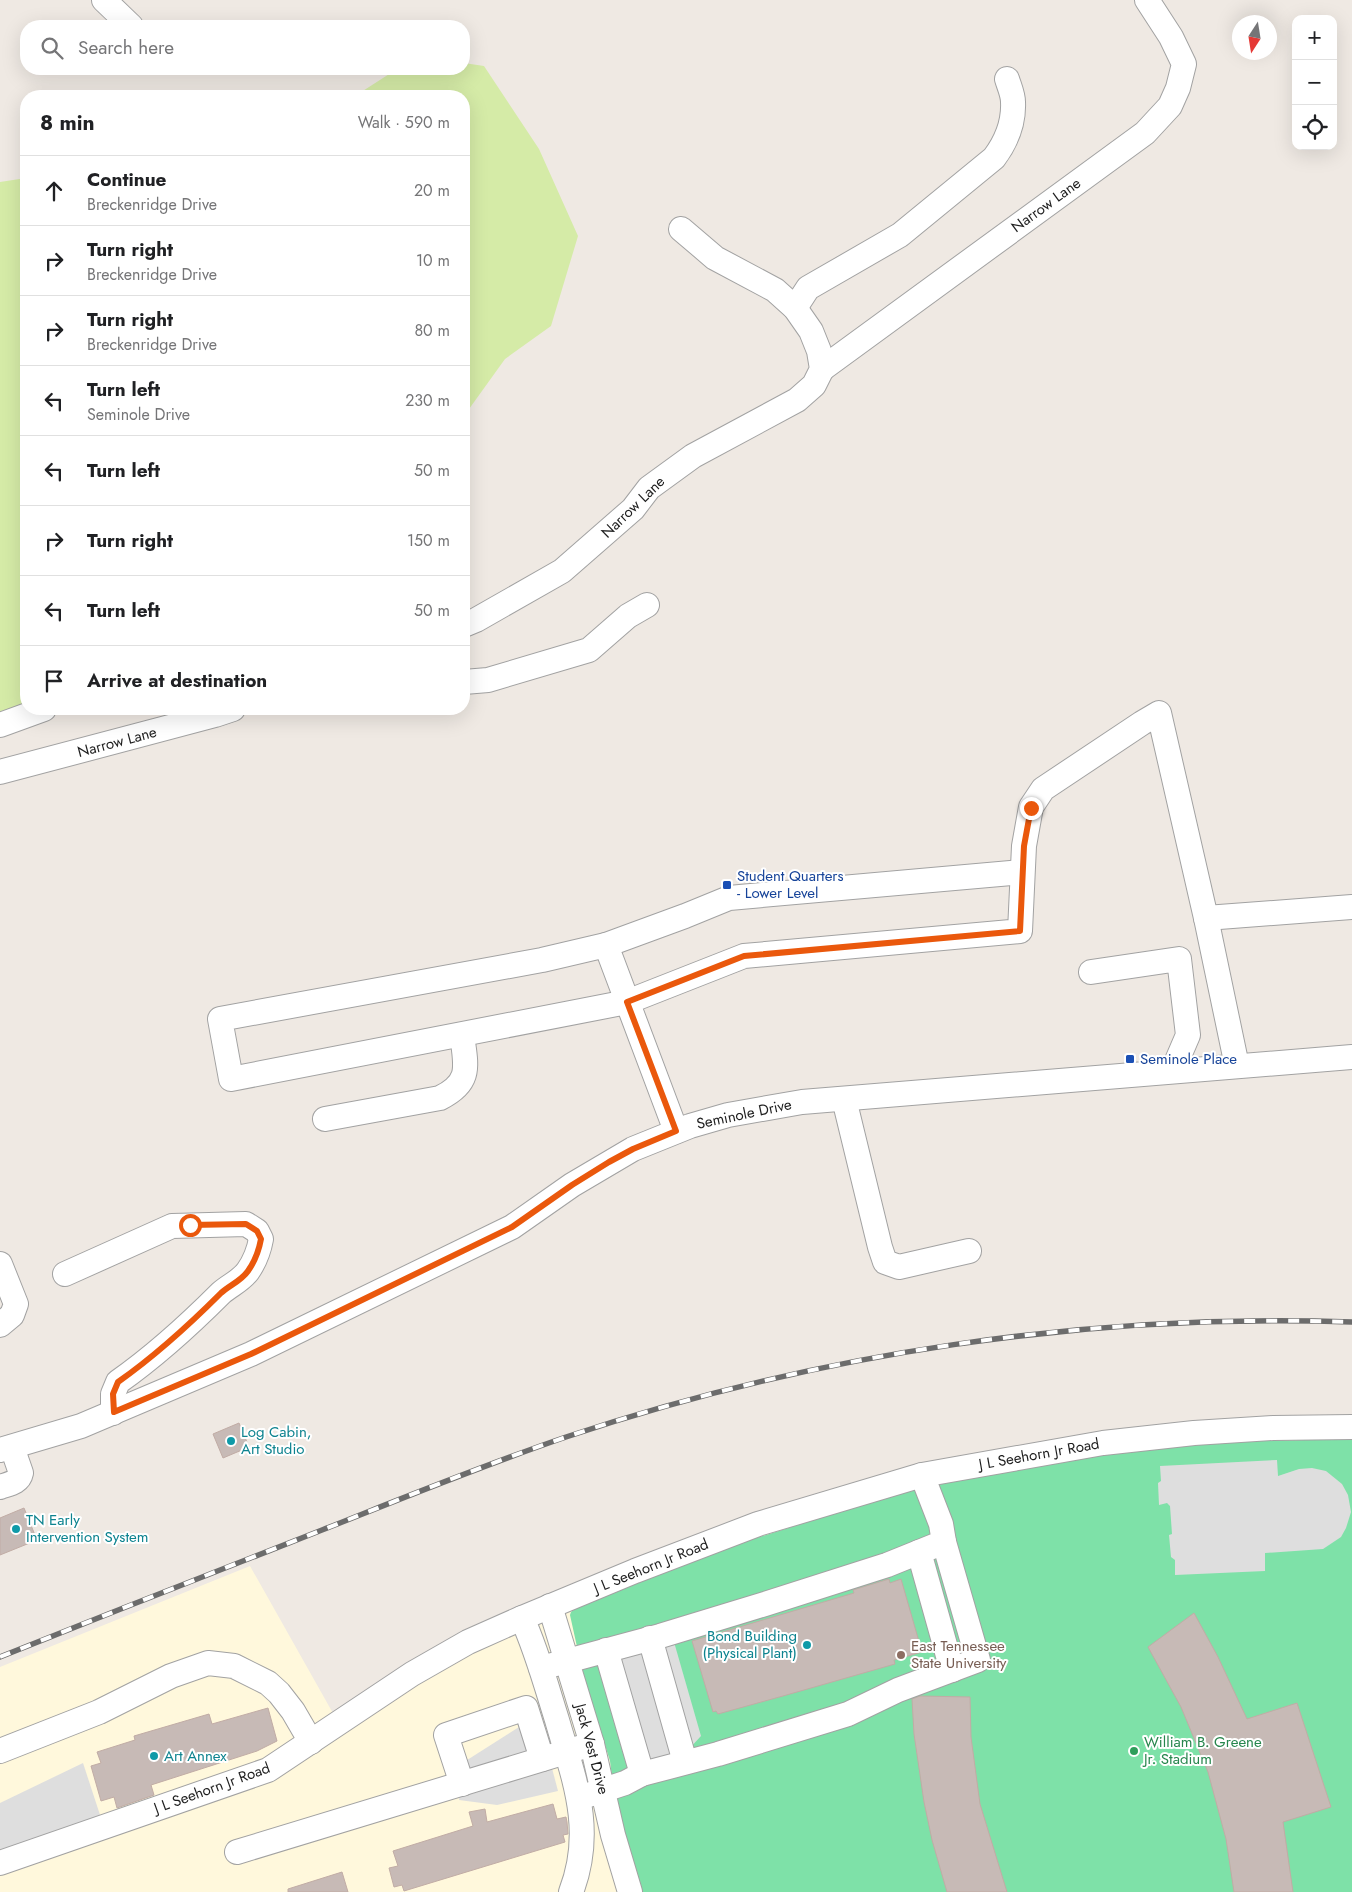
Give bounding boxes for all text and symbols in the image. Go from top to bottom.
north arrow [1232,15,1277,60]
map controls [1292,15,1337,150]
button: + [1292,15,1337,60]
search box [20,20,470,75]
icon: search [38,34,66,62]
text: Search here [78,34,174,61]
button: − [1292,60,1337,105]
button: locate [1292,105,1337,150]
text: 8 min [40,108,95,138]
text: Walk · 590 m [358,111,450,134]
text: Continue [87,166,166,193]
street label: Narrow Lane [1007,172,1086,238]
icon: ahead [40,177,68,205]
text: 20 m [414,179,450,202]
text: Breckenridge Drive [87,193,217,216]
text: Turn right [87,236,173,263]
icon: right [40,247,68,275]
text: 10 m [416,249,450,272]
text: Breckenridge Drive [87,263,217,286]
text: Turn right [87,306,173,333]
icon: right [40,317,68,345]
text: 80 m [414,319,450,342]
text: Breckenridge Drive [87,333,217,356]
text: Turn left [87,376,160,403]
icon: left [40,387,68,415]
text: 230 m [405,389,450,412]
text: Seminole Drive [87,403,190,426]
icon: left [40,457,68,485]
text: Turn left [87,457,160,484]
text: 50 m [414,459,450,482]
street label: Narrow Lane [596,471,670,543]
icon: right [40,527,68,555]
text: Turn right [87,527,173,554]
text: 150 m [407,529,450,552]
icon: left [40,597,68,625]
text: Turn left [87,597,160,624]
text: 50 m [414,599,450,622]
icon: arrive [40,667,68,695]
text: Arrive at destination [87,667,267,694]
street label: Narrow Lane [75,721,159,763]
route end [1020,797,1043,820]
place label: Student Quarters - Lower Level [737,865,844,904]
marker: Student Quarters - Lower Level [721,879,733,891]
place label: Seminole Place [1140,1048,1237,1070]
marker: Seminole Place [1124,1053,1136,1065]
street label: Seminole Drive [694,1093,794,1135]
route start [179,1214,202,1237]
place label: Log Cabin, Art Studio [241,1421,311,1460]
street label: J L Seehorn Jr Road [975,1433,1101,1476]
marker: Log Cabin, Art Studio [225,1435,237,1447]
place label: TN Early Intervention System [26,1509,148,1548]
marker: TN Early Intervention System [10,1523,22,1535]
street label: J L Seehorn Jr Road [588,1533,712,1600]
place label: Bond Building (Physical Plant) [702,1625,797,1664]
place label: East Tennessee State University [911,1635,1007,1674]
marker: Bond Building (Physical Plant) [801,1639,813,1651]
marker: East Tennessee State University [895,1649,907,1661]
street label: Jack Vest Drive [569,1699,615,1797]
place label: William B. Greene Jr. Stadium [1142,1731,1262,1770]
place label: Art Annex [164,1745,227,1767]
marker: William B. Greene Jr. Stadium [1128,1745,1140,1757]
marker: Art Annex [148,1750,160,1762]
street label: J L Seehorn Jr Road [149,1757,273,1820]

